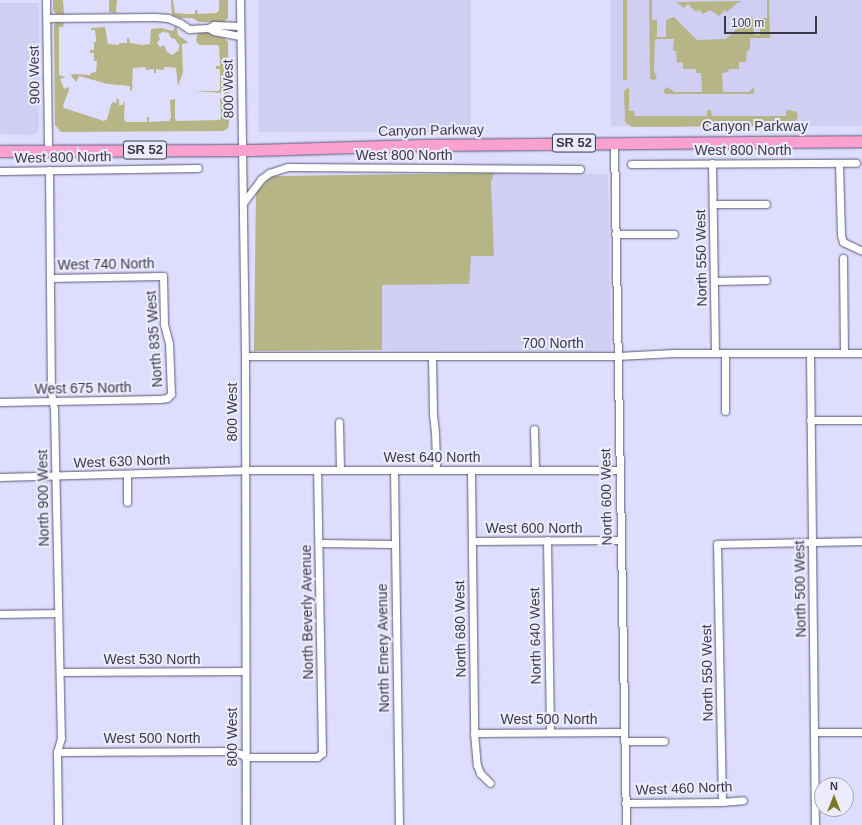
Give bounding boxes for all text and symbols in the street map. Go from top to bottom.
scale bar [726,8,819,34]
text: 100 m [731,16,764,30]
street label: 900 West [25,45,43,105]
street label: 800 West [219,59,237,119]
street label: Canyon Parkway [702,118,808,134]
street label: Canyon Parkway [378,121,484,139]
road number: SR 52 [551,132,597,154]
road number: SR 52 [122,139,168,161]
street label: West 800 North [694,142,792,158]
street label: West 800 North [355,147,453,163]
street label: West 800 North [14,148,112,166]
street label: North 550 West [692,209,710,307]
street label: West 740 North [57,255,155,273]
street label: North 835 West [142,290,166,388]
street label: 700 North [522,335,584,351]
street label: West 675 North [34,379,132,397]
street label: 800 West [224,383,240,441]
street label: North 600 West [597,448,615,546]
street label: North 900 West [34,449,52,547]
street label: West 640 North [383,449,481,465]
street label: West 630 North [73,451,171,471]
street label: West 600 North [485,520,583,536]
street label: North 500 West [791,540,809,638]
street label: North Beverly Avenue [297,544,317,680]
street label: North 680 West [451,580,469,678]
street label: North Emery Avenue [373,583,393,713]
street label: North 640 West [526,587,544,685]
street label: North 550 West [698,624,716,722]
street label: West 530 North [103,651,201,667]
street label: 800 West [224,708,240,766]
street label: West 500 North [500,711,598,727]
street label: West 500 North [103,730,201,746]
north arrow [814,777,854,817]
street label: West 460 North [635,778,733,798]
text: N [830,780,838,792]

